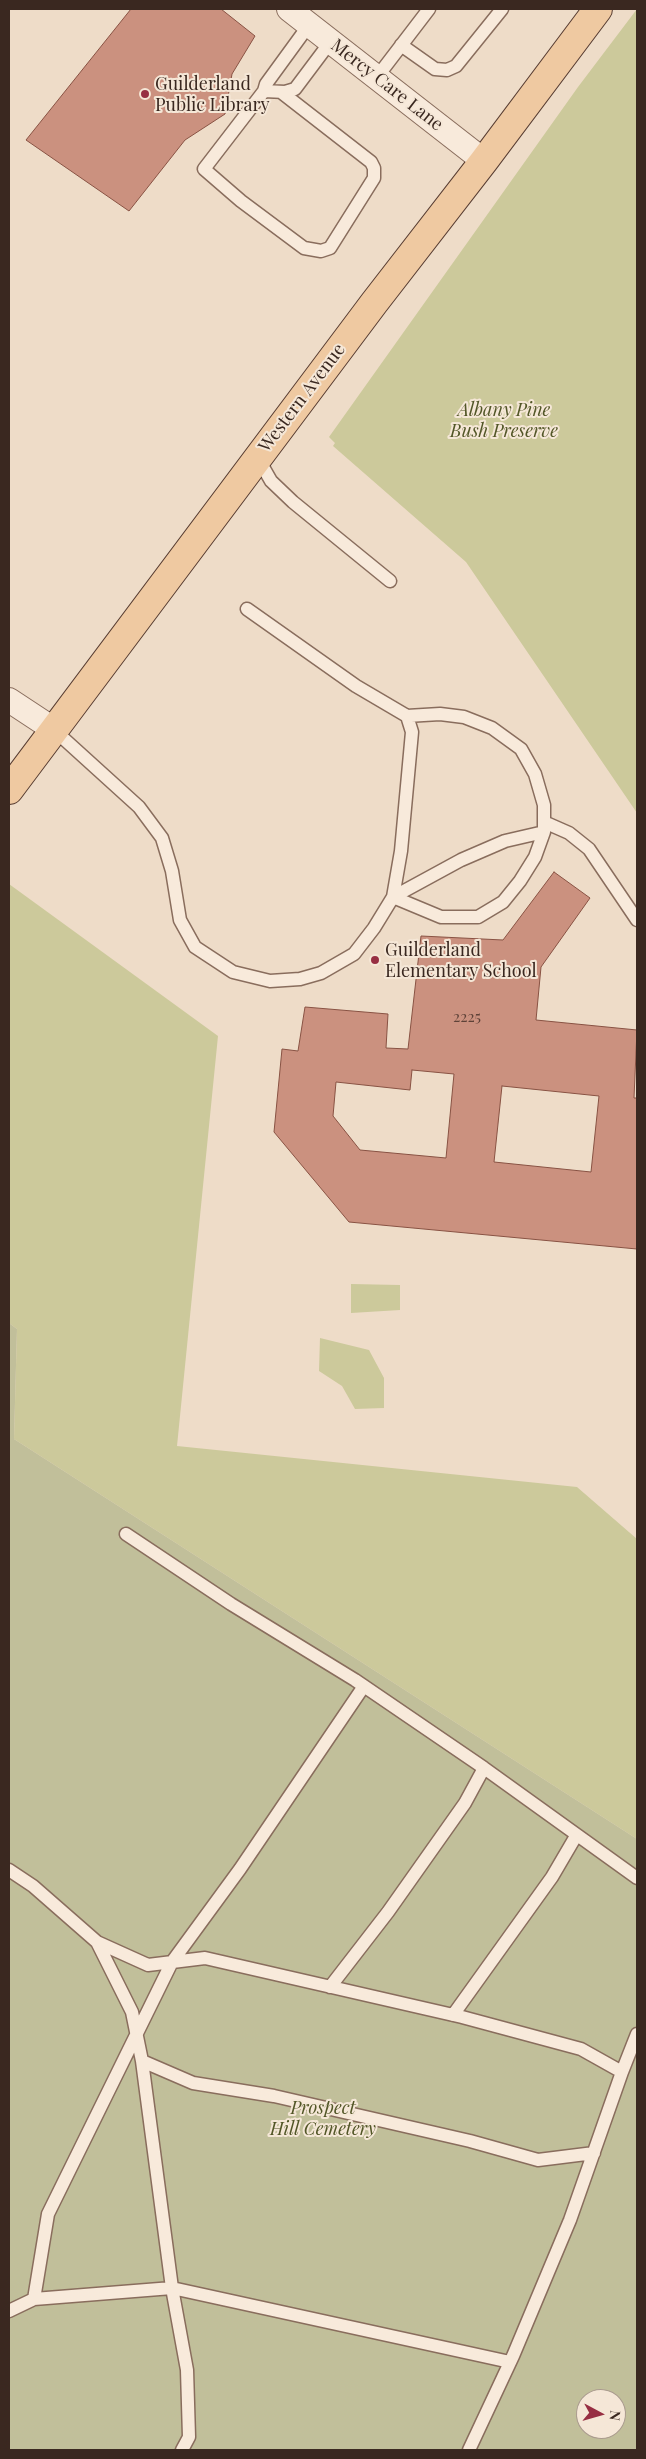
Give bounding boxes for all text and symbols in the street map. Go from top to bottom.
street label: Mercy Care Lane [327,35,447,135]
place label: Guilderland Public Library [155,73,270,116]
marker: Guilderland Public Library [139,88,151,100]
street label: Western Avenue [254,339,350,457]
park label: Albany Pine Bush Preserve [450,399,558,442]
place label: Guilderland Elementary School [385,939,537,982]
marker: Guilderland Elementary School [369,954,381,966]
house number: 2225 [453,1008,481,1026]
park label: Prospect Hill Cemetery [270,2097,376,2140]
north arrow [576,2389,626,2439]
text: N [605,2409,625,2422]

